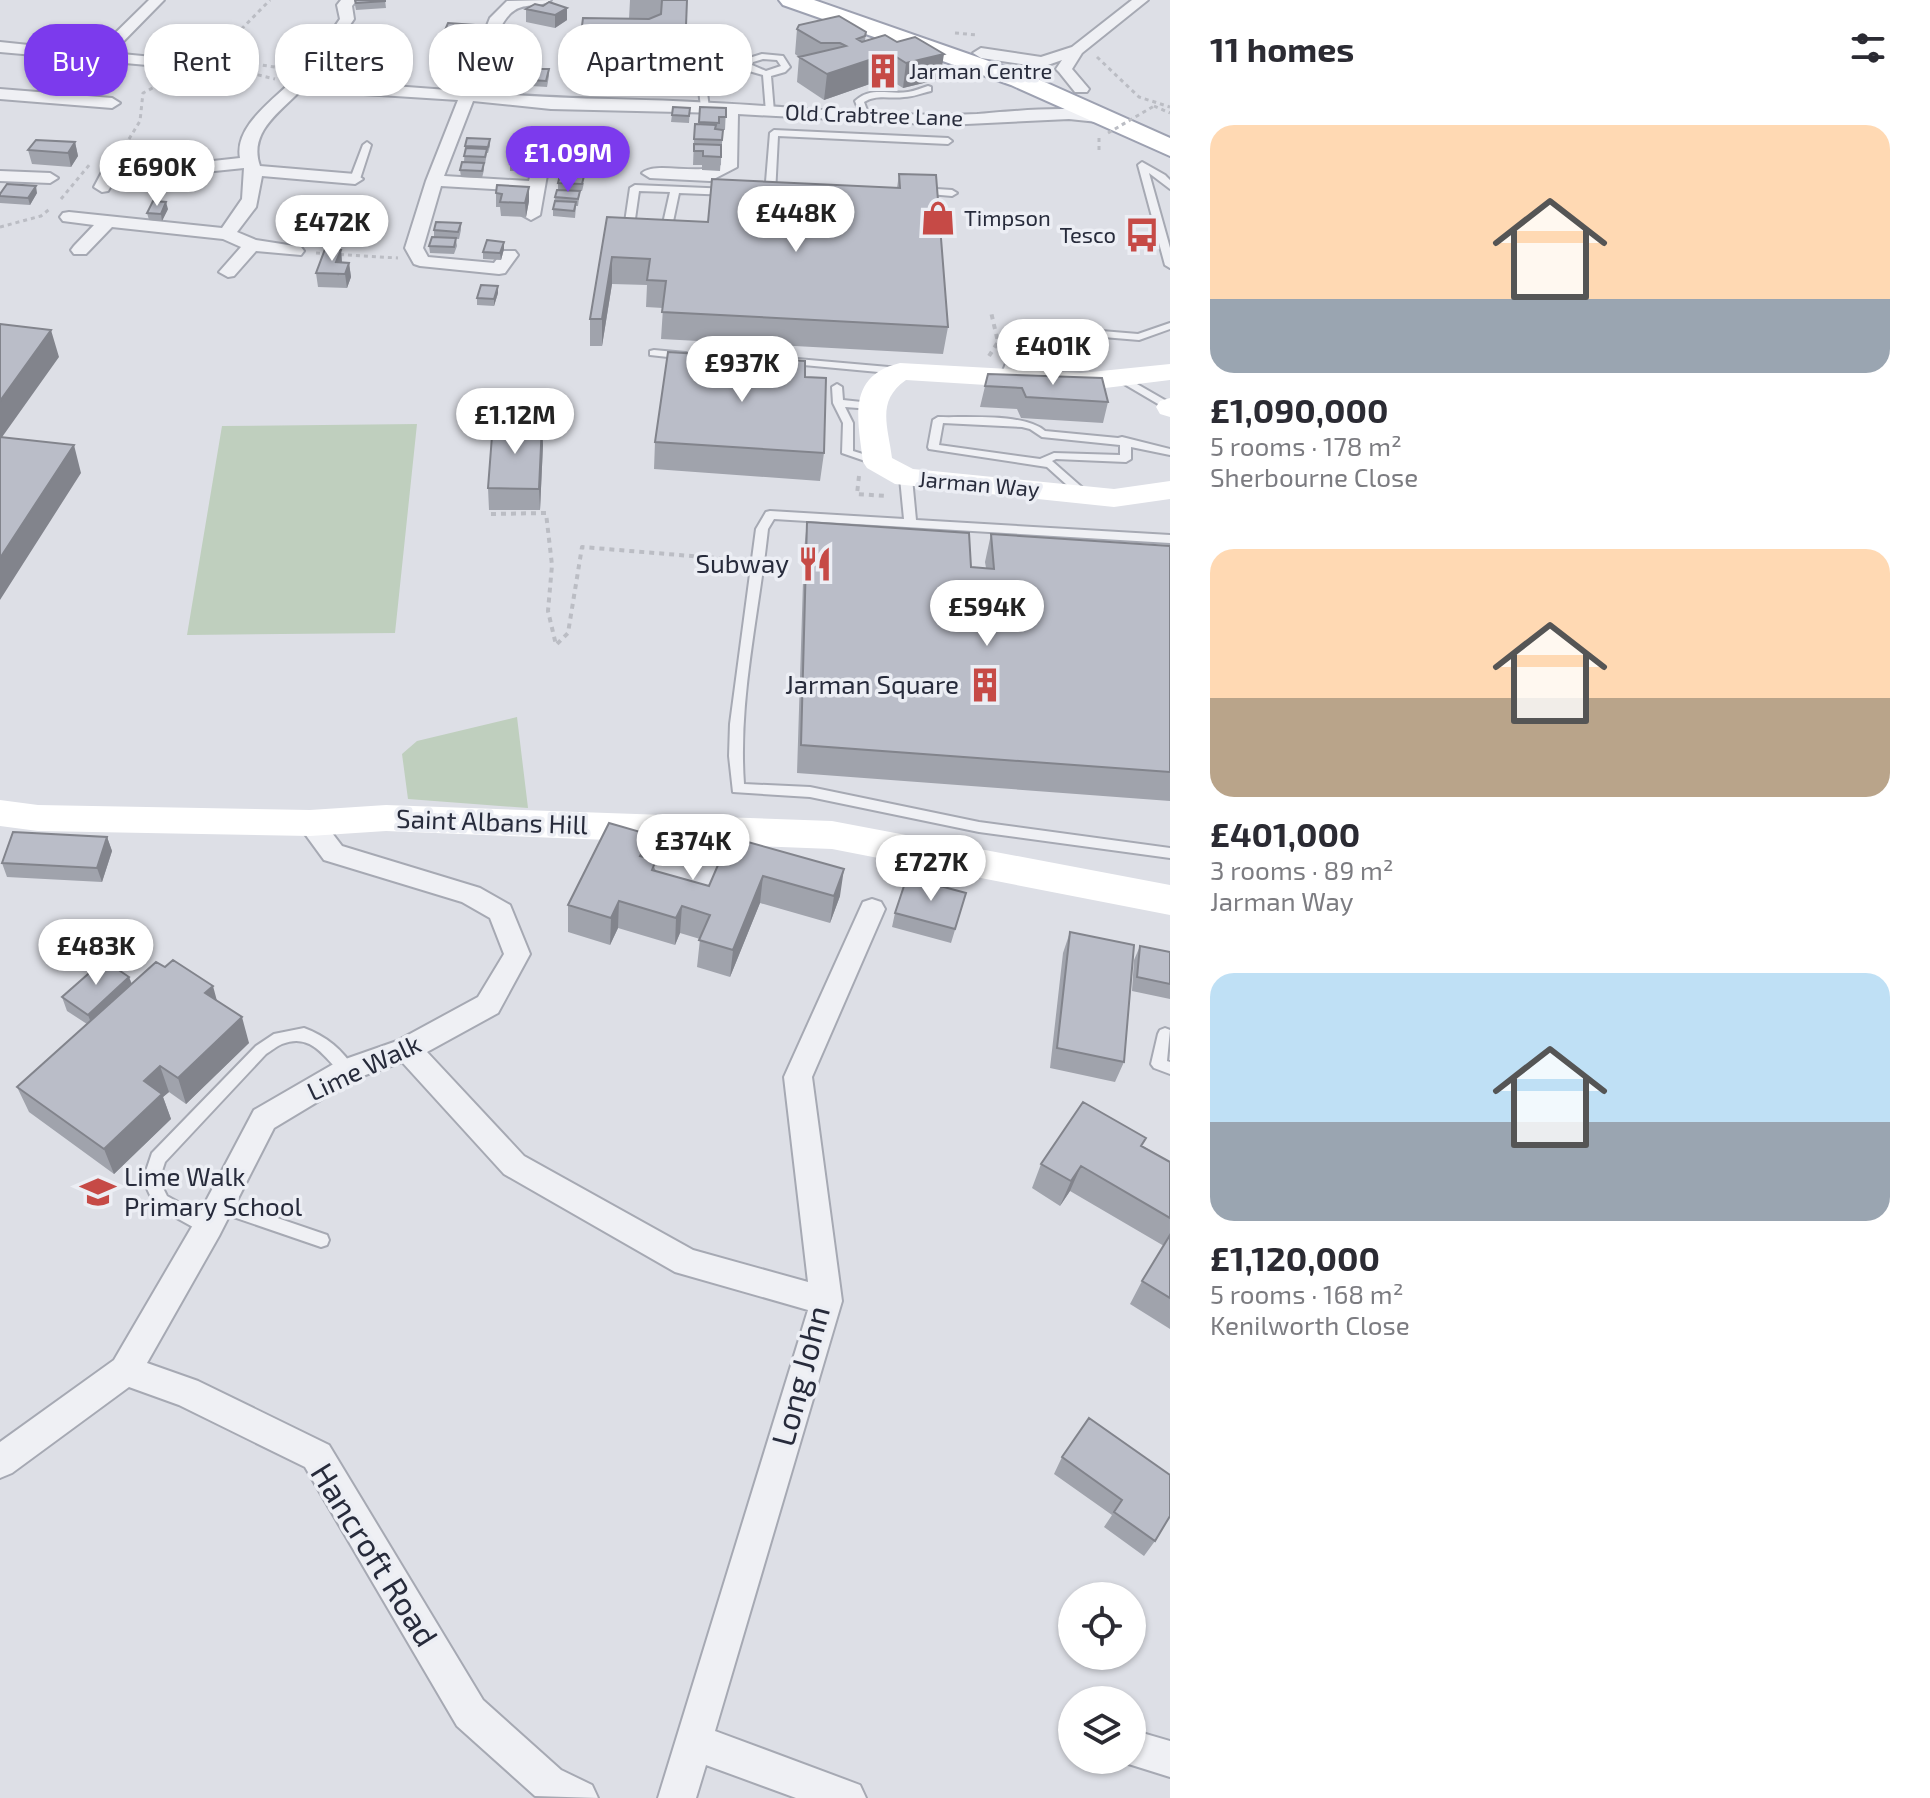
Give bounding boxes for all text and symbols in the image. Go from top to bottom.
chip: Buy [24,24,128,96]
chip: Rent [144,24,259,96]
chip: Filters [275,24,413,96]
chip: New [429,24,542,96]
chip: Apartment [558,24,752,96]
icon: filters [1846,26,1890,70]
text: 11 homes [1210,28,1354,69]
building icon: Jarman Centre [864,52,902,90]
place label: Jarman Centre [909,57,1052,83]
street label: Old Crabtree Lane [785,98,964,130]
pin: £1.09M [503,126,633,194]
text: £1.09M [524,136,612,167]
pin: £690K [101,140,213,208]
text: £690K [118,150,196,181]
icon: home [1478,177,1622,321]
pin: £448K [740,186,852,254]
pin: £472K [276,195,388,263]
text: £448K [755,196,837,227]
shop icon: Timpson [919,199,957,237]
place label: Timpson [964,204,1051,230]
text: £472K [293,205,371,236]
bus stop icon: Tesco [1123,216,1161,254]
place label: Tesco [1060,221,1116,247]
pin: £401K [997,319,1109,387]
text: £401K [1015,329,1091,360]
pin: £937K [686,336,798,404]
text: £937K [704,346,780,377]
pin: £1.12M [450,388,580,456]
text: £1,090,000 [1210,389,1388,430]
text: £1.12M [474,398,556,429]
text: 5 rooms · 178 m² [1210,430,1402,461]
text: Sherbourne Close [1210,461,1418,492]
street label: Jarman Way [917,465,1041,501]
restaurant icon: Subway [796,545,834,583]
place label: Subway [695,547,789,578]
pin: £594K [931,580,1043,648]
text: £594K [948,590,1026,621]
icon: home [1478,601,1622,745]
building icon: Jarman Square [966,666,1004,704]
place label: Jarman Square [785,668,959,699]
street label: Saint Albans Hill [396,802,589,839]
text: £401,000 [1210,813,1360,854]
pin: £374K [637,814,749,882]
text: £374K [655,824,731,855]
pin: £727K [875,835,987,903]
text: £727K [894,845,968,876]
text: 3 rooms · 89 m² [1210,854,1394,885]
text: Jarman Way [1210,885,1354,916]
pin: £483K [40,919,152,987]
text: £483K [56,929,136,960]
icon: home [1478,1025,1622,1169]
street label: Lime Walk [302,1027,425,1106]
place label: Lime Walk Primary School [124,1160,303,1221]
school or university icon: Lime Walk Primary School [79,1173,117,1211]
text: £1,120,000 [1210,1237,1380,1278]
text: 5 rooms · 168 m² [1210,1278,1403,1309]
street label: Long John [762,1301,836,1450]
text: Kenilworth Close [1210,1309,1410,1340]
street label: Hancroft Road [304,1455,447,1653]
map controls [1058,1582,1146,1774]
button: locate [1058,1582,1146,1670]
button: layers [1058,1686,1146,1774]

